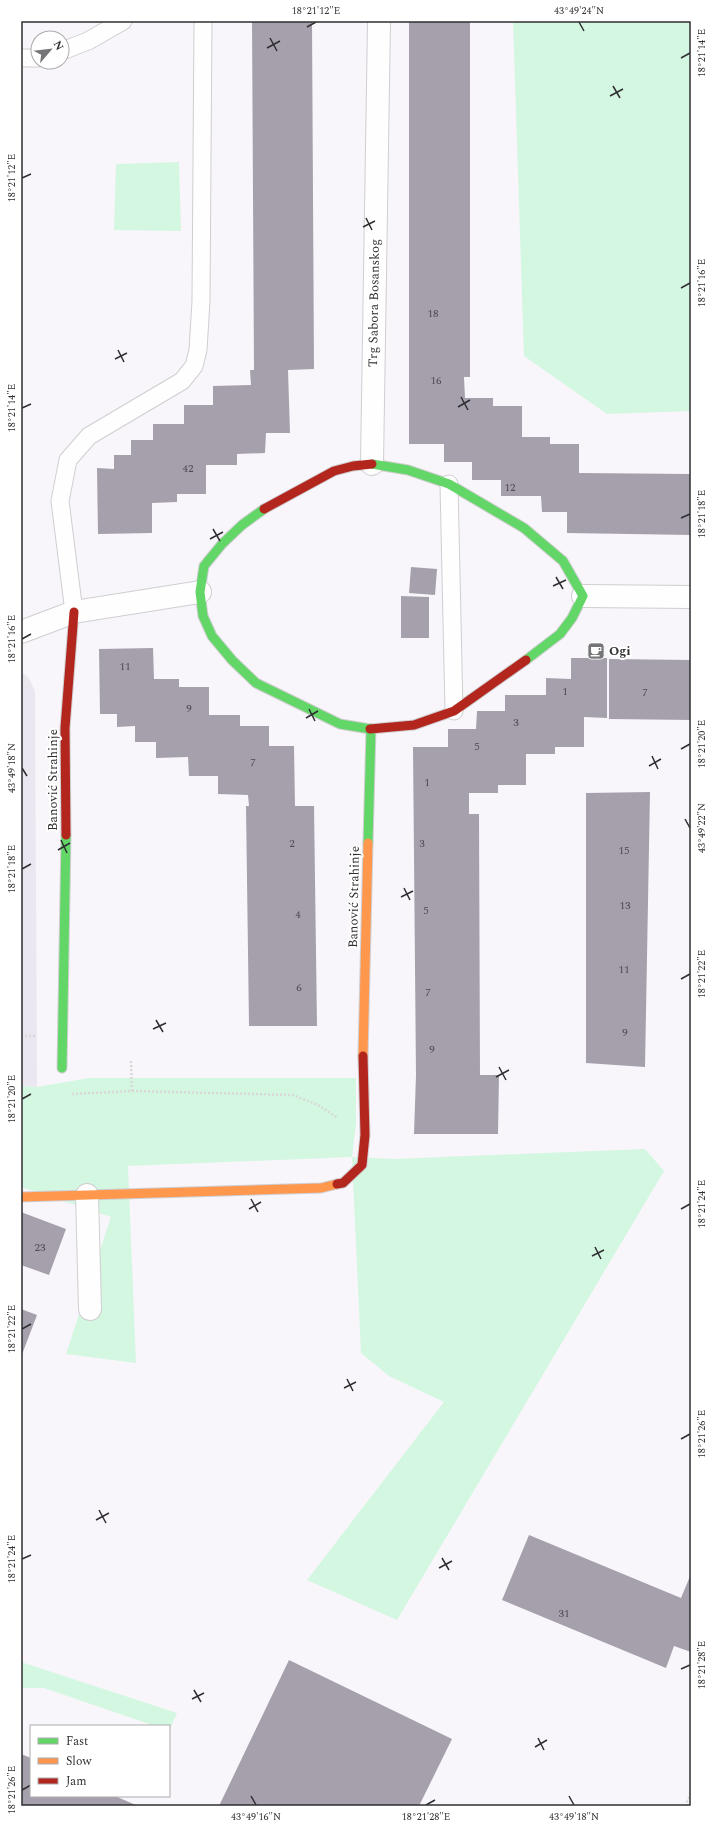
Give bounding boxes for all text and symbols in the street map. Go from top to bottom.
text: 18°21'12"E [292,3,340,19]
text: 43°49'24"N [554,3,604,19]
text: 18°21'14"E [694,29,710,77]
north arrow [30,30,70,70]
text: N [49,38,68,54]
text: 18°21'12"E [4,154,20,202]
street label: Trg Sabora Bosanskog [363,239,385,367]
text: 18°21'16"E [694,259,710,307]
house number: 18 [428,305,439,322]
house number: 16 [431,372,442,389]
text: 18°21'14"E [4,384,20,432]
house number: 42 [183,460,194,477]
house number: 12 [505,479,516,496]
text: 18°21'18"E [694,490,710,538]
text: 18°21'16"E [4,615,20,663]
cafe icon: Ogi [586,641,606,661]
place label: Ogi [609,641,631,661]
house number: 11 [120,658,131,675]
house number: 1 [562,683,568,700]
house number: 7 [642,684,648,701]
house number: 9 [186,700,192,717]
house number: 3 [513,714,519,731]
text: 18°21'20"E [694,720,710,768]
street label: Banović Strahinje [43,729,63,831]
house number: 5 [474,738,480,755]
text: 43°49'18"N [4,743,20,793]
house number: 7 [250,754,256,771]
house number: 1 [424,774,430,791]
text: 43°49'22"N [694,803,710,853]
house number: 2 [289,835,295,852]
house number: 3 [419,835,425,852]
house number: 15 [619,842,630,859]
text: 18°21'18"E [4,845,20,893]
street label: Banović Strahinje [343,846,365,948]
house number: 13 [620,897,631,914]
house number: 5 [423,902,429,919]
house number: 4 [295,906,301,923]
text: 18°21'22"E [694,950,710,998]
house number: 11 [619,961,630,978]
house number: 6 [296,979,302,996]
house number: 7 [425,984,431,1001]
house number: 9 [622,1024,628,1041]
house number: 9 [429,1041,435,1058]
text: 18°21'20"E [4,1075,20,1123]
text: 18°21'24"E [694,1180,710,1228]
house number: 23 [35,1239,46,1256]
text: 18°21'22"E [4,1305,20,1353]
text: 18°21'26"E [694,1410,710,1458]
text: 18°21'24"E [4,1535,20,1583]
house number: 31 [559,1605,570,1622]
text: 18°21'28"E [694,1641,710,1689]
legend [30,1725,170,1797]
text: Fast [66,1732,88,1751]
text: Slow [66,1752,92,1771]
text: 18°21'26"E [4,1766,20,1814]
text: Jam [66,1772,87,1791]
text: 43°49'16"N [231,1809,281,1825]
text: 18°21'28"E [402,1809,450,1825]
text: 43°49'18"N [549,1809,599,1825]

